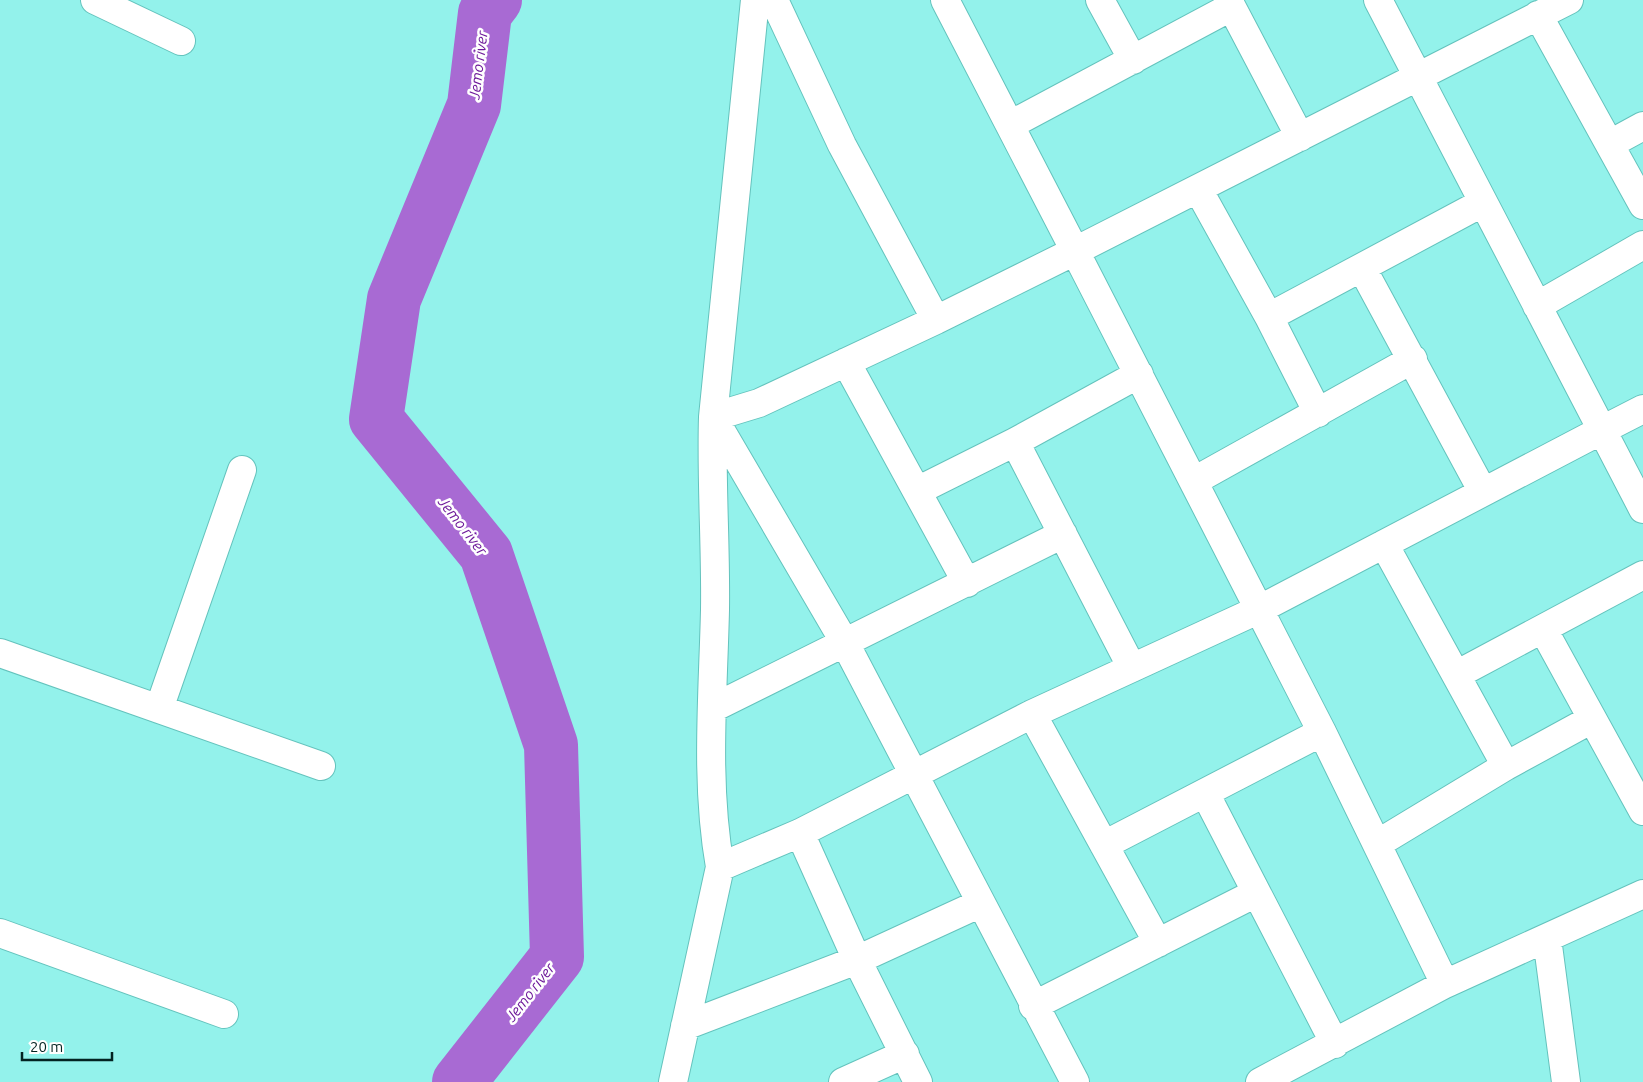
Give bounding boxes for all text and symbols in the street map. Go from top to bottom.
water label: Jemo river [465,29,491,101]
water label: Jemo river [435,493,492,559]
water label: Jemo river [502,959,559,1025]
scale bar [22,1030,112,1062]
text: 20 m [30,1038,63,1055]

